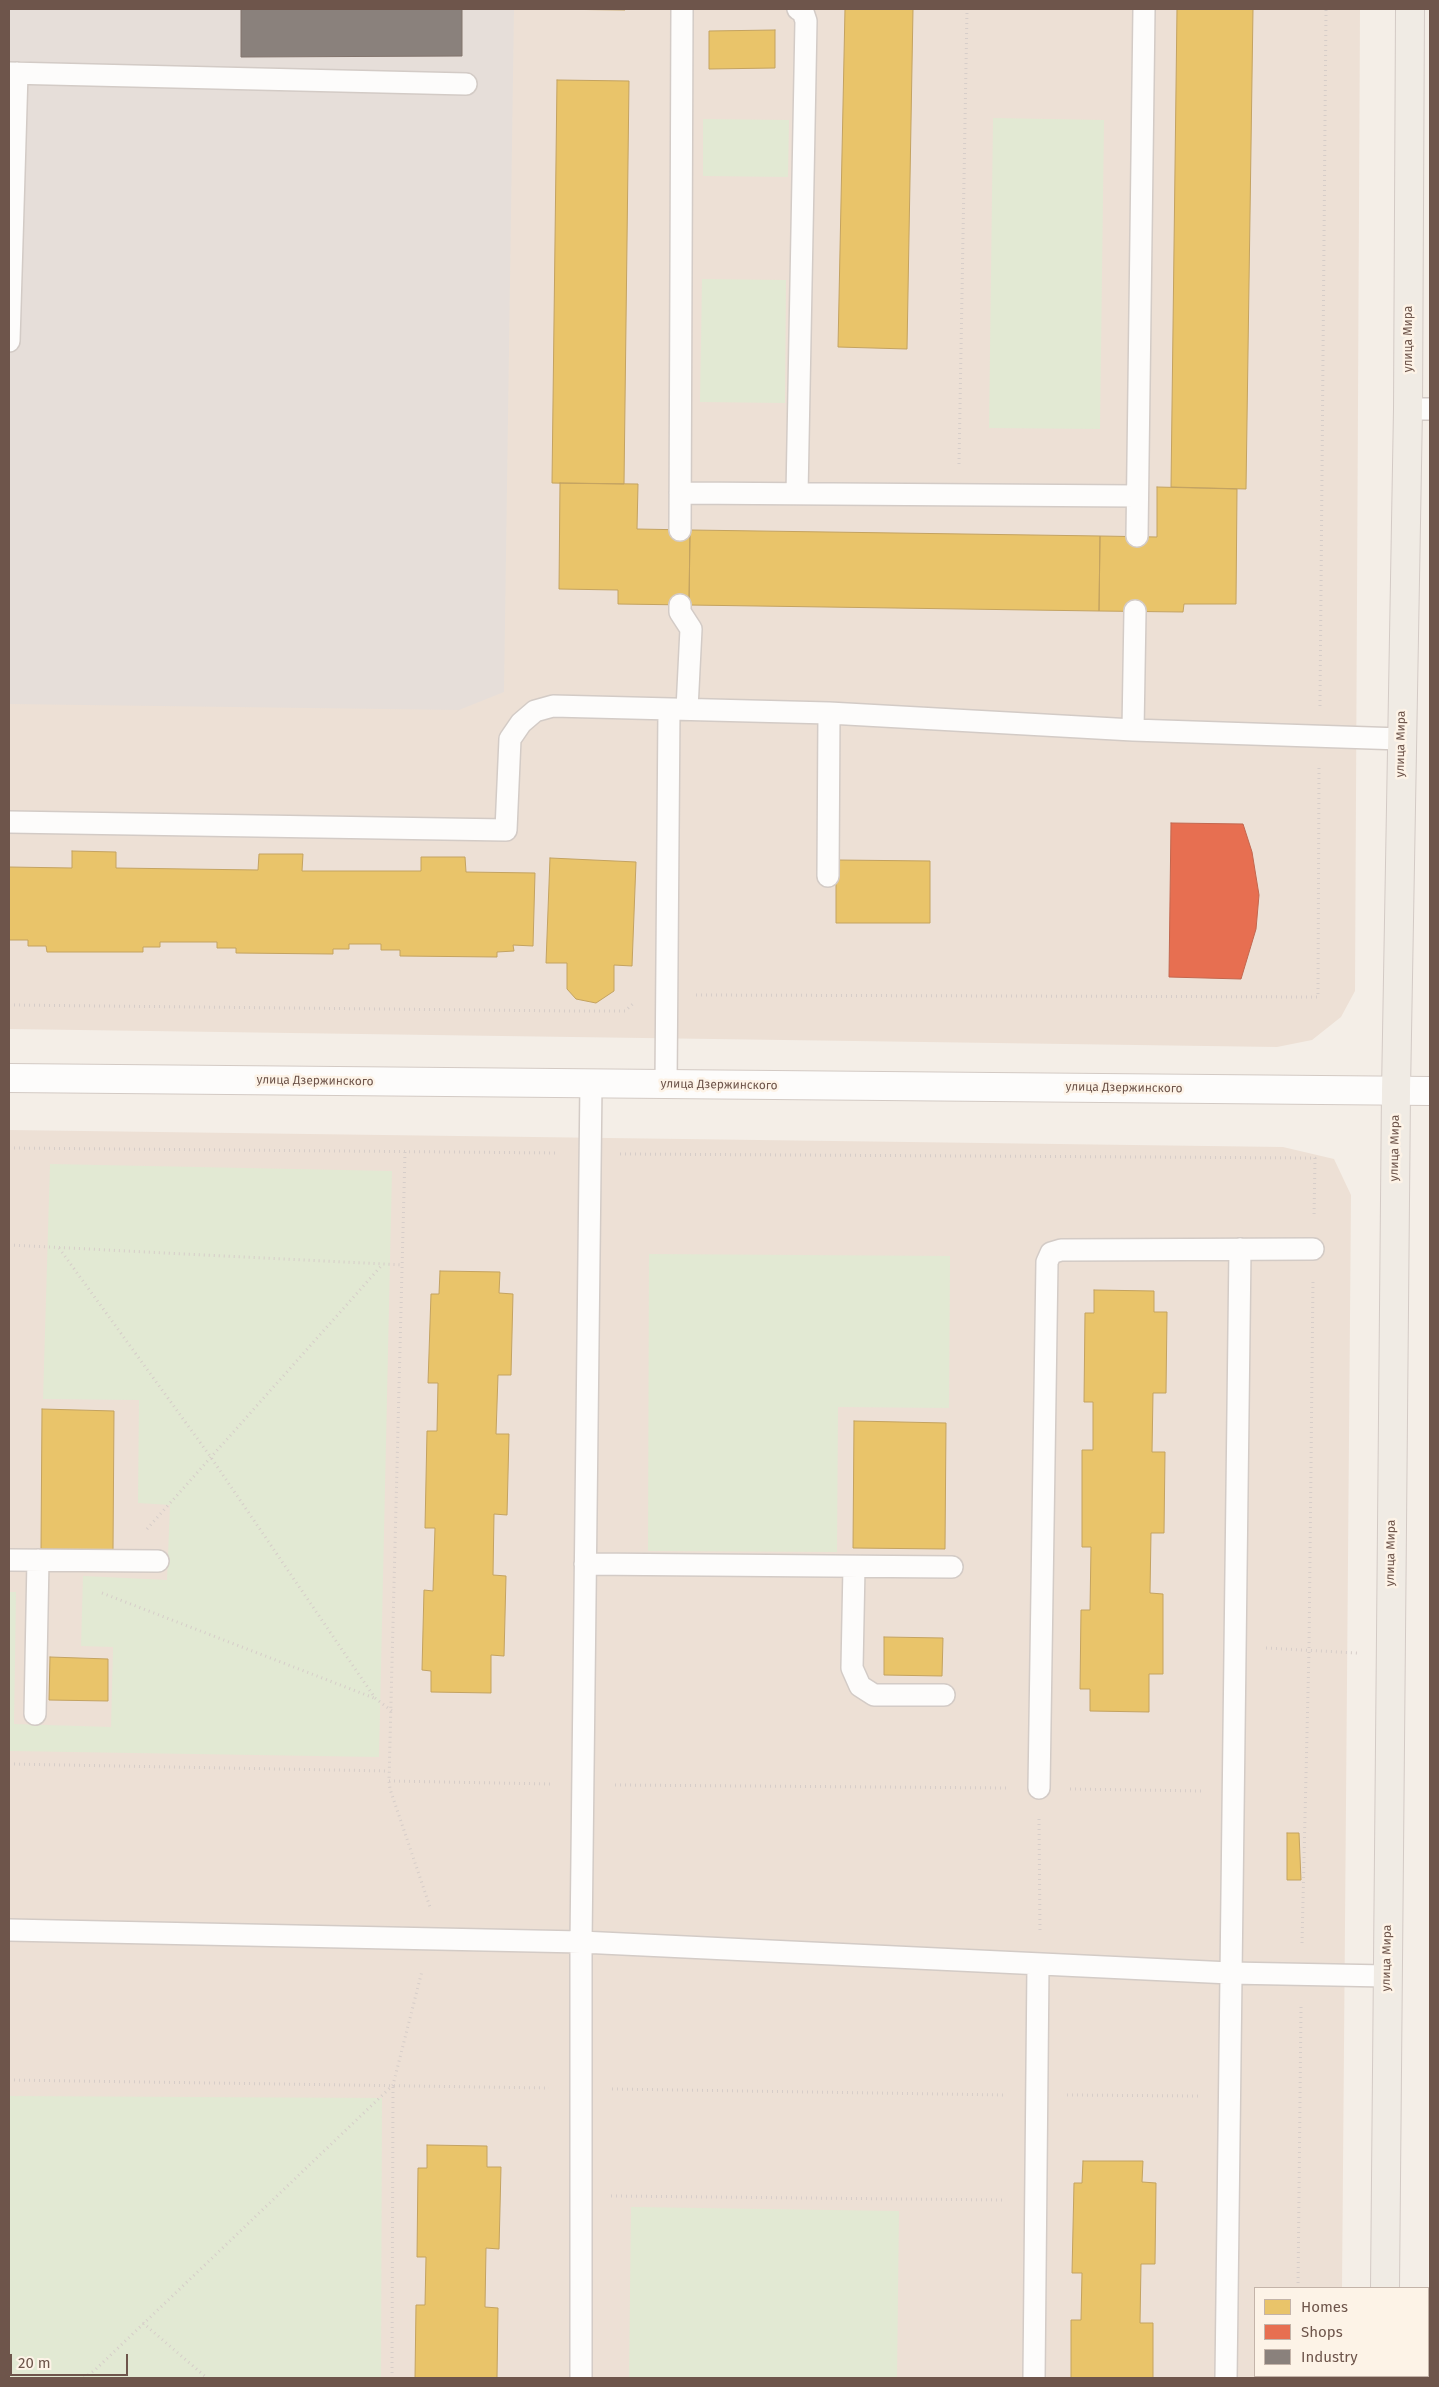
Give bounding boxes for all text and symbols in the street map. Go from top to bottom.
street label: улица Мира [1402,306,1416,372]
street label: улица Мира [1393,711,1409,777]
street label: улица Дзержинского [256,1073,374,1089]
street label: улица Дзержинского [660,1077,778,1093]
street label: улица Дзержинского [1065,1080,1183,1096]
street label: улица Мира [1387,1115,1403,1181]
street label: улица Мира [1383,1520,1399,1586]
street label: улица Мира [1379,1925,1395,1991]
legend [1254,2287,1429,2377]
text: Homes [1301,2298,1348,2316]
text: Shops [1301,2323,1343,2341]
scale bar [12,2344,130,2376]
text: Industry [1301,2348,1358,2366]
text: 20 m [18,2354,51,2372]

